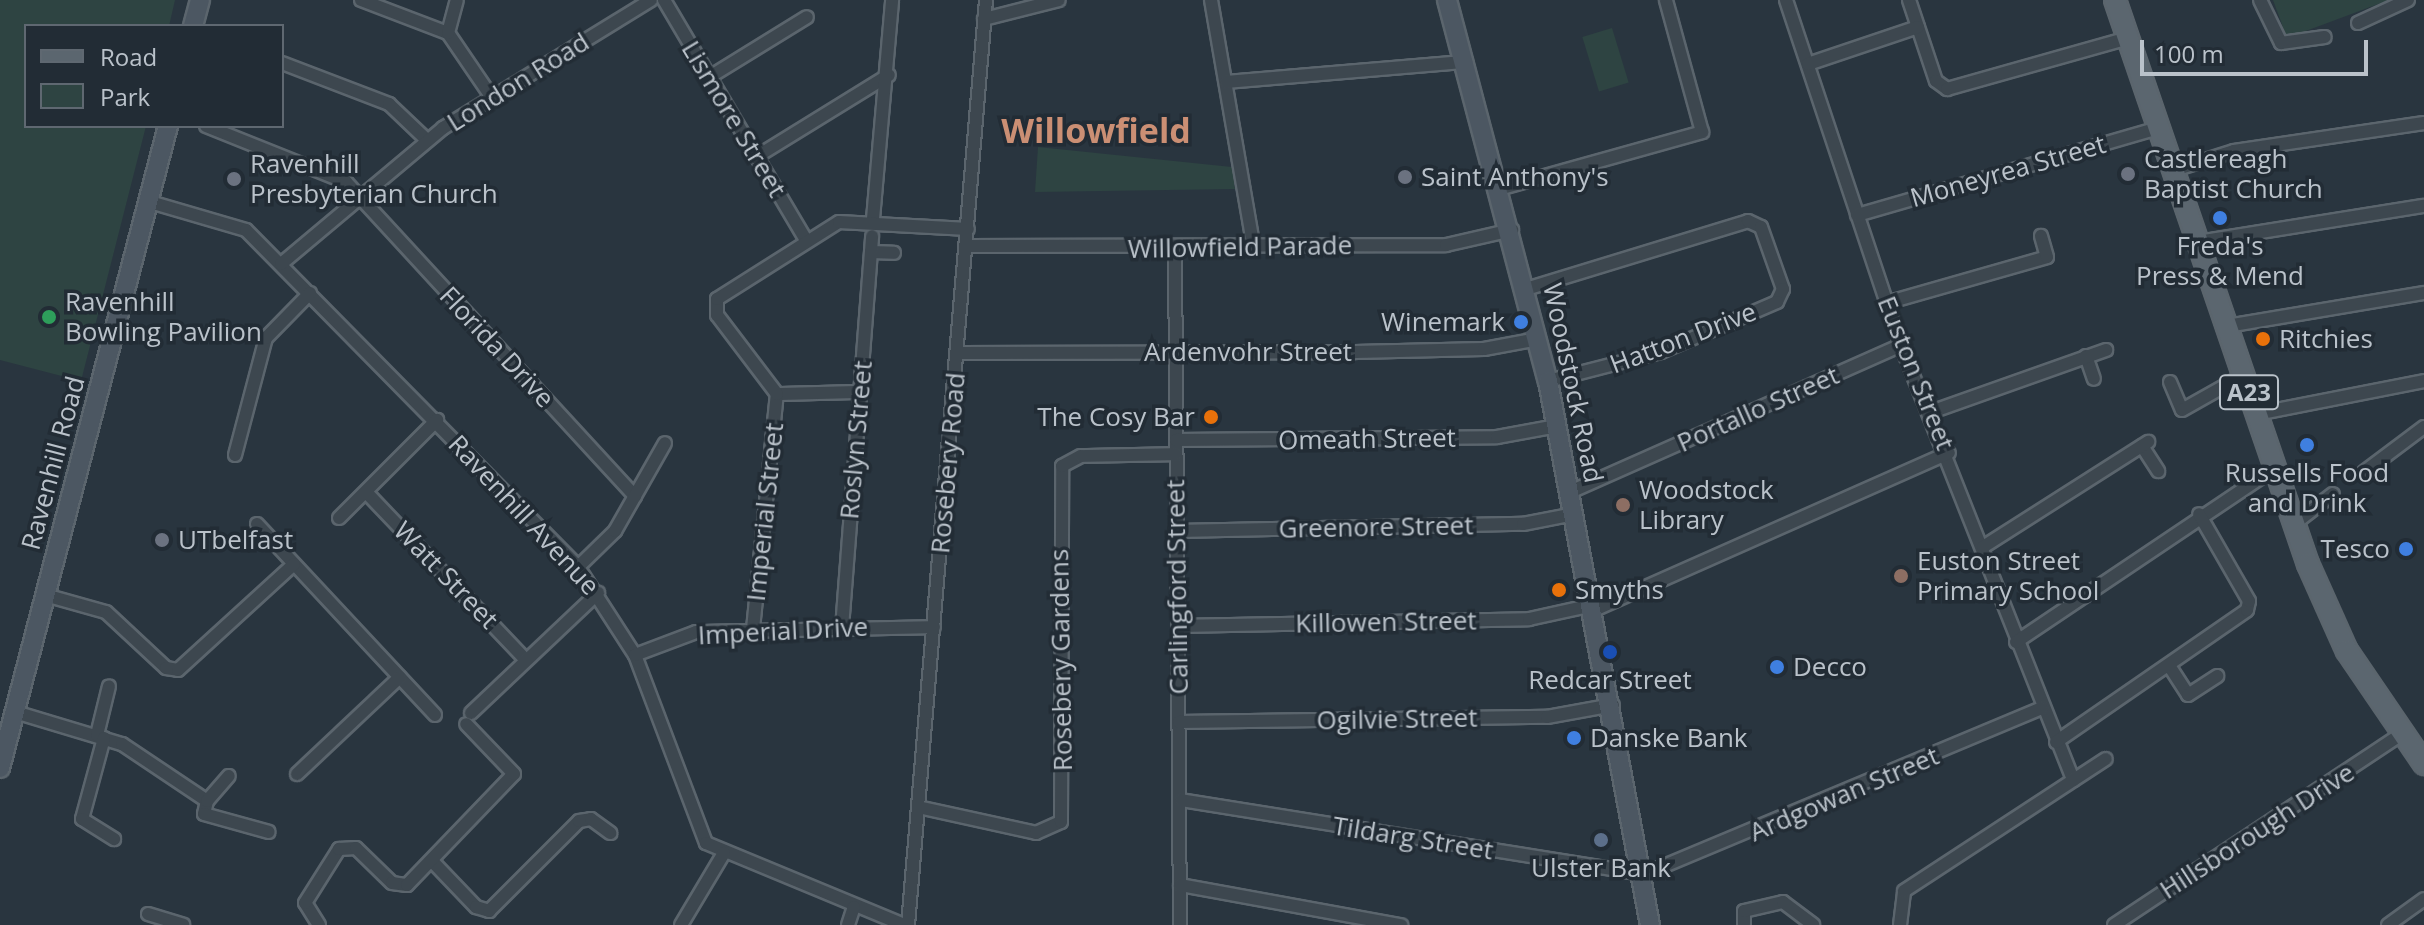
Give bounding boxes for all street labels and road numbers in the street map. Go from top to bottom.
street label: London Road [441,26,595,138]
street label: Lismore Street [675,35,793,203]
street label: Moneyrea Street [1907,128,2109,214]
street label: Willowfield Parade [1128,229,1352,265]
street label: Florida Drive [433,280,561,414]
street label: Woodstock Road [1537,280,1609,486]
street label: Euston Street [1871,292,1961,454]
street label: Hatton Drive [1605,296,1761,380]
street label: Ardenvohr Street [1144,336,1352,368]
street label: Roslyn Street [834,359,878,521]
street label: Portallo Street [1672,359,1844,459]
street label: Rosebery Road [925,371,971,555]
road number: A23 [2217,372,2281,412]
street label: Ravenhill Road [15,373,91,553]
street label: Imperial Street [740,421,790,603]
street label: Omeath Street [1278,422,1456,456]
street label: Ravenhill Avenue [442,429,606,601]
street label: Carlingford Street [1160,479,1194,695]
street label: Greenore Street [1278,510,1474,544]
street label: Watt Street [387,515,505,635]
street label: Rosebery Gardens [1043,549,1079,771]
street label: Killowen Street [1295,605,1477,639]
street label: Imperial Drive [697,611,869,651]
street label: Ogilvie Street [1316,702,1478,736]
street label: Ardgowan Street [1745,740,1943,848]
street label: Hillsborough Drive [2154,757,2360,905]
street label: Tildarg Street [1331,810,1495,866]

